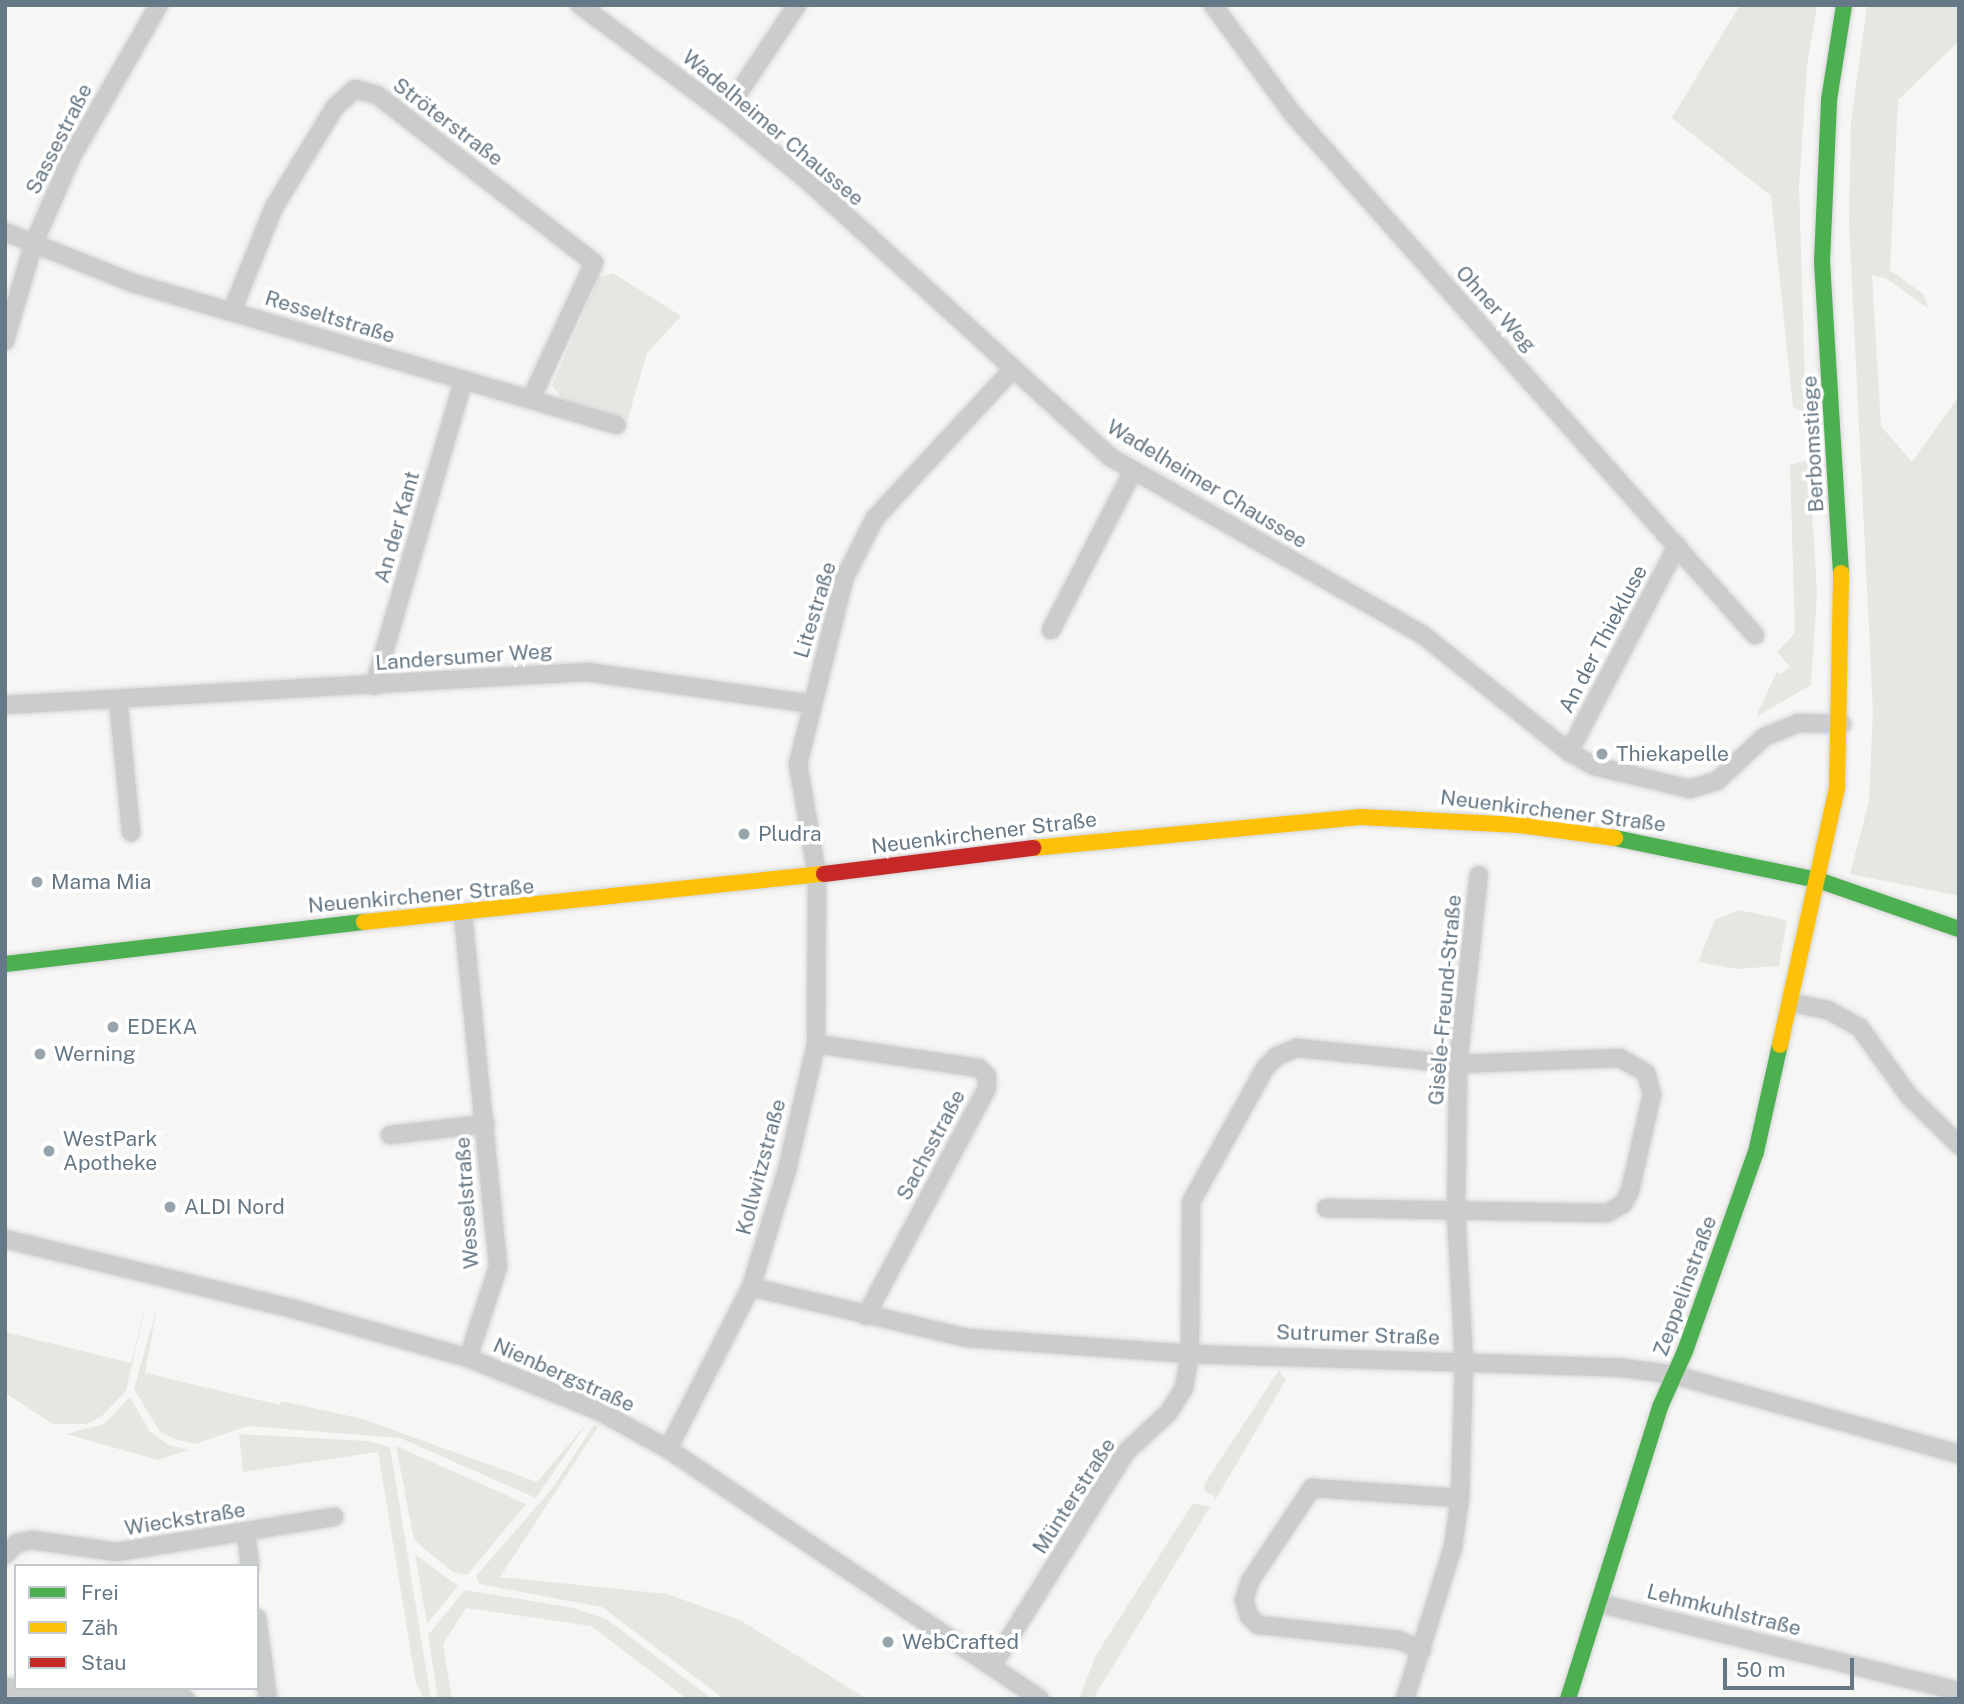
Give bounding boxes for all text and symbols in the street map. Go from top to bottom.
street label: Wadelheimer Chaussee [677,45,869,211]
street label: Ströterstraße [388,72,508,172]
street label: Sassestraße [20,79,98,199]
street label: Ohner Weg [1450,260,1542,358]
street label: Resseltstraße [262,285,398,349]
street label: Berbomstiege [1797,375,1829,513]
street label: Wadelheimer Chaussee [1102,414,1312,554]
street label: An der Kant [369,468,425,586]
street label: Litestraße [788,559,842,661]
street label: An der Thiekluse [1553,561,1653,717]
street label: Landersumer Weg [374,638,554,676]
place label: Thiekapelle [1616,741,1729,767]
marker: Thiekapelle [1594,746,1610,762]
street label: Neuenkirchener Straße [1439,785,1667,837]
street label: Neuenkirchener Straße [870,807,1098,859]
place label: Pludra [758,821,822,847]
marker: Pludra [736,826,752,842]
place label: Mama Mia [51,869,151,895]
marker: Mama Mia [29,874,45,890]
street label: Neuenkirchener Straße [307,874,535,918]
street label: Gisèle-Freund-Straße [1423,894,1467,1106]
place label: EDEKA [127,1014,197,1040]
marker: EDEKA [105,1019,121,1035]
place label: Werning [54,1041,136,1067]
marker: Werning [32,1046,48,1062]
street label: Sachsstraße [891,1085,971,1205]
street label: Kollwitzstraße [731,1096,791,1238]
place label: WestPark Apotheke [63,1126,157,1176]
street label: Wesselstraße [450,1136,484,1270]
marker: WestPark Apotheke [41,1143,57,1159]
place label: ALDI Nord [184,1194,285,1220]
marker: ALDI Nord [162,1199,178,1215]
street label: Zeppelinstraße [1648,1212,1722,1360]
street label: Sutrumer Straße [1276,1320,1440,1350]
street label: Nienbergstraße [489,1333,639,1417]
street label: Münterstraße [1027,1433,1121,1559]
street label: Wieckstraße [123,1497,247,1541]
legend [14,1564,259,1690]
street label: Lehmkuhlstraße [1644,1579,1804,1641]
text: Frei [81,1580,119,1605]
text: Zäh [81,1615,118,1640]
place label: WebCrafted [902,1629,1019,1655]
marker: WebCrafted [880,1634,896,1650]
scale bar [1726,1644,1857,1688]
text: Stau [81,1650,127,1675]
text: 50 m [1736,1657,1786,1682]

